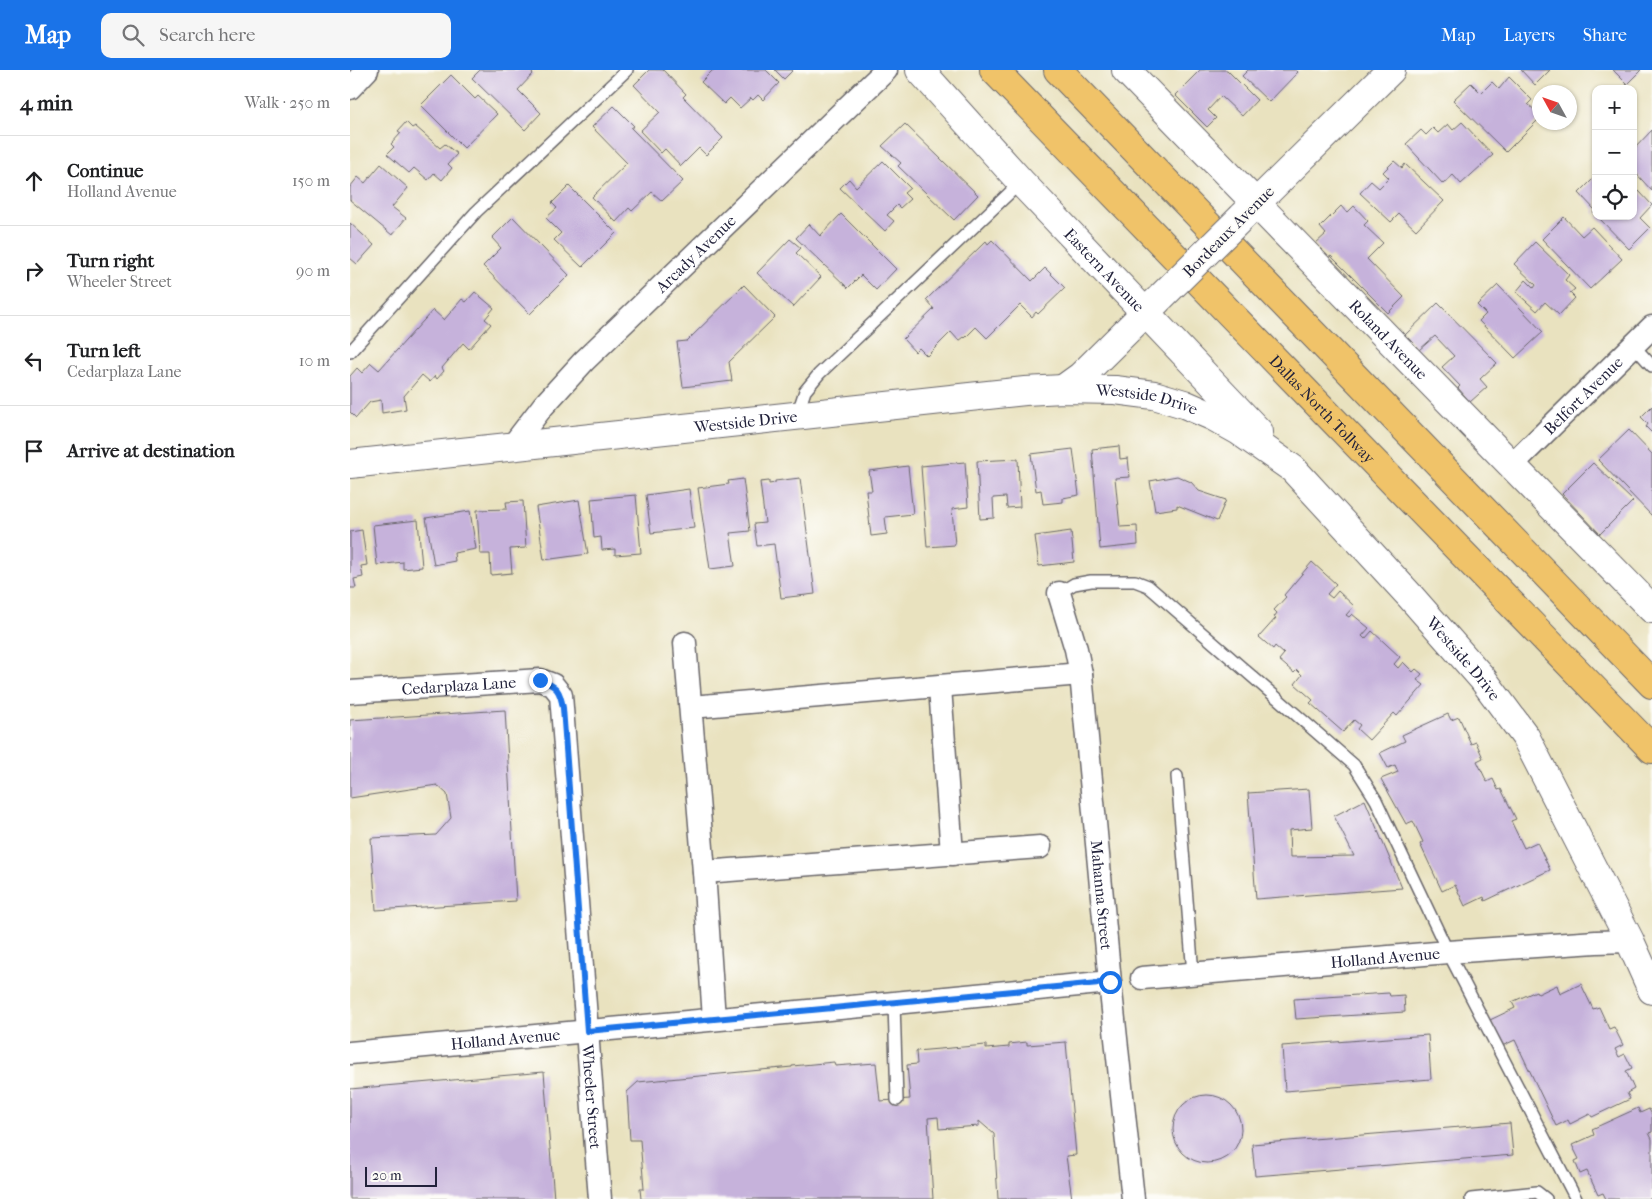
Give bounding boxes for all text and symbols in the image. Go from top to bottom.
search box [101,13,451,58]
text: Map [25,21,71,49]
icon: search [119,21,147,49]
text: Search here [159,24,255,46]
text: Map [1441,25,1475,46]
text: Layers [1503,25,1555,46]
text: Share [1583,25,1627,46]
north arrow [1532,85,1577,130]
map controls [1592,85,1637,220]
button: + [1592,85,1637,130]
text: 4 min [20,91,73,115]
text: Walk · 250 m [245,93,330,112]
button: − [1592,130,1637,175]
text: Continue [67,160,143,182]
icon: ahead [20,167,48,195]
text: 150 m [292,171,330,190]
button: locate [1592,175,1637,220]
text: Holland Avenue [67,182,177,201]
street label: Bordeaux Avenue [1179,182,1278,281]
street label: Arcady Avenue [651,211,740,297]
street label: Eastern Avenue [1060,224,1148,316]
text: Turn right [67,250,154,272]
icon: right [20,257,48,285]
text: 90 m [296,261,330,280]
text: Wheeler Street [67,272,172,291]
street label: Roland Avenue [1345,295,1432,383]
text: Turn left [67,340,141,362]
icon: left [20,347,48,375]
text: 10 m [299,351,330,370]
street label: Dallas North Tollway [1265,351,1379,468]
street label: Belfort Avenue [1540,352,1627,439]
text: Cedarplaza Lane [67,362,182,381]
street label: Westside Drive [1095,381,1201,419]
street label: Westside Drive [692,407,798,437]
icon: arrive [20,437,48,465]
text: Arrive at destination [67,440,235,462]
street label: Westside Drive [1422,612,1504,704]
route end [529,669,552,692]
street label: Cedarplaza Lane [401,673,517,699]
street label: Mahanna Street [1087,839,1116,951]
street label: Holland Avenue [1330,944,1441,972]
route start [1099,971,1122,994]
street label: Holland Avenue [450,1025,561,1054]
street label: Wheeler Street [578,1043,605,1150]
scale bar [365,1164,438,1187]
text: 20 m [372,1167,402,1184]

